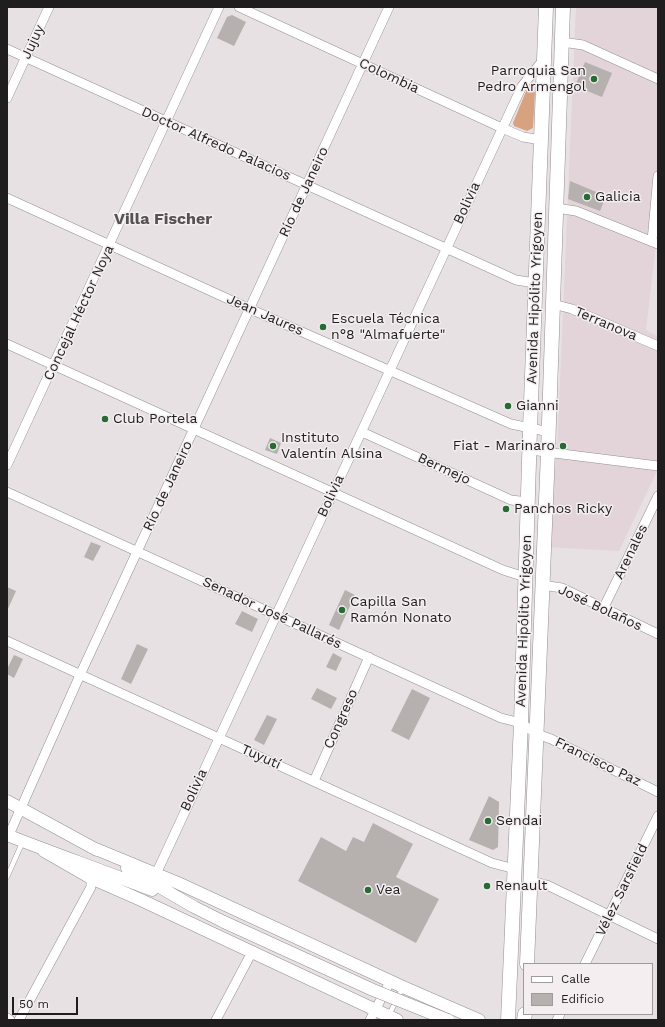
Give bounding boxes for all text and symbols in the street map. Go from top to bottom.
street label: Jujuy [18,22,48,62]
street label: Colombia [356,55,422,97]
place label: Parroquia San Pedro Armengol [477,63,586,96]
marker: Parroquia San Pedro Armengol [589,74,599,84]
street label: Doctor Alfredo Palacios [139,103,293,185]
street label: Río de Janeiro [276,144,332,240]
street label: Bolivia [450,179,484,227]
place label: Galicia [595,189,641,205]
marker: Galicia [582,192,592,202]
district label: Villa Fischer [114,209,212,229]
street label: Avenida Hipólito Yrigoyen [524,212,546,384]
street label: Concejal Héctor Noya [40,243,118,383]
street label: Jean Jaures [224,291,306,339]
street label: Terranova [572,303,640,345]
place label: Escuela Técnica n°8 "Almafuerte" [331,311,445,344]
marker: Escuela Técnica n°8 "Almafuerte" [318,322,328,332]
place label: Gianni [516,398,559,414]
marker: Gianni [503,401,513,411]
place label: Club Portela [113,411,197,427]
marker: Club Portela [100,414,110,424]
place label: Instituto Valentín Alsina [281,430,382,462]
street label: Río de Janeiro [140,438,196,534]
place label: Fiat - Marinaro [453,438,555,454]
marker: Instituto Valentín Alsina [268,441,278,451]
marker: Fiat - Marinaro [558,441,568,451]
street label: Bermejo [415,449,473,489]
street label: Bolivia [314,472,348,520]
place label: Panchos Ricky [514,501,612,517]
marker: Panchos Ricky [501,504,511,514]
street label: Arenales [610,522,652,582]
street label: Avenida Hipólito Yrigoyen [513,535,535,707]
street label: Senador José Pallarés [200,573,344,653]
street label: José Bolaños [555,581,645,635]
place label: Capilla San Ramón Nonato [350,594,452,626]
marker: Capilla San Ramón Nonato [337,605,347,615]
street label: Congreso [320,687,362,751]
street label: Francisco Paz [552,734,644,790]
street label: Tuyutí [239,741,283,773]
street label: Bolivia [177,766,211,814]
place label: Sendai [496,813,542,829]
marker: Sendai [483,816,493,826]
street label: Vélez Sarsfield [592,841,652,939]
place label: Renault [495,878,547,894]
marker: Renault [482,881,492,891]
place label: Vea [376,882,400,898]
marker: Vea [363,885,373,895]
legend [523,963,653,1015]
text: Calle [561,972,590,986]
scale bar [14,989,80,1015]
text: Edificio [561,992,604,1006]
text: 50 m [19,997,49,1011]

